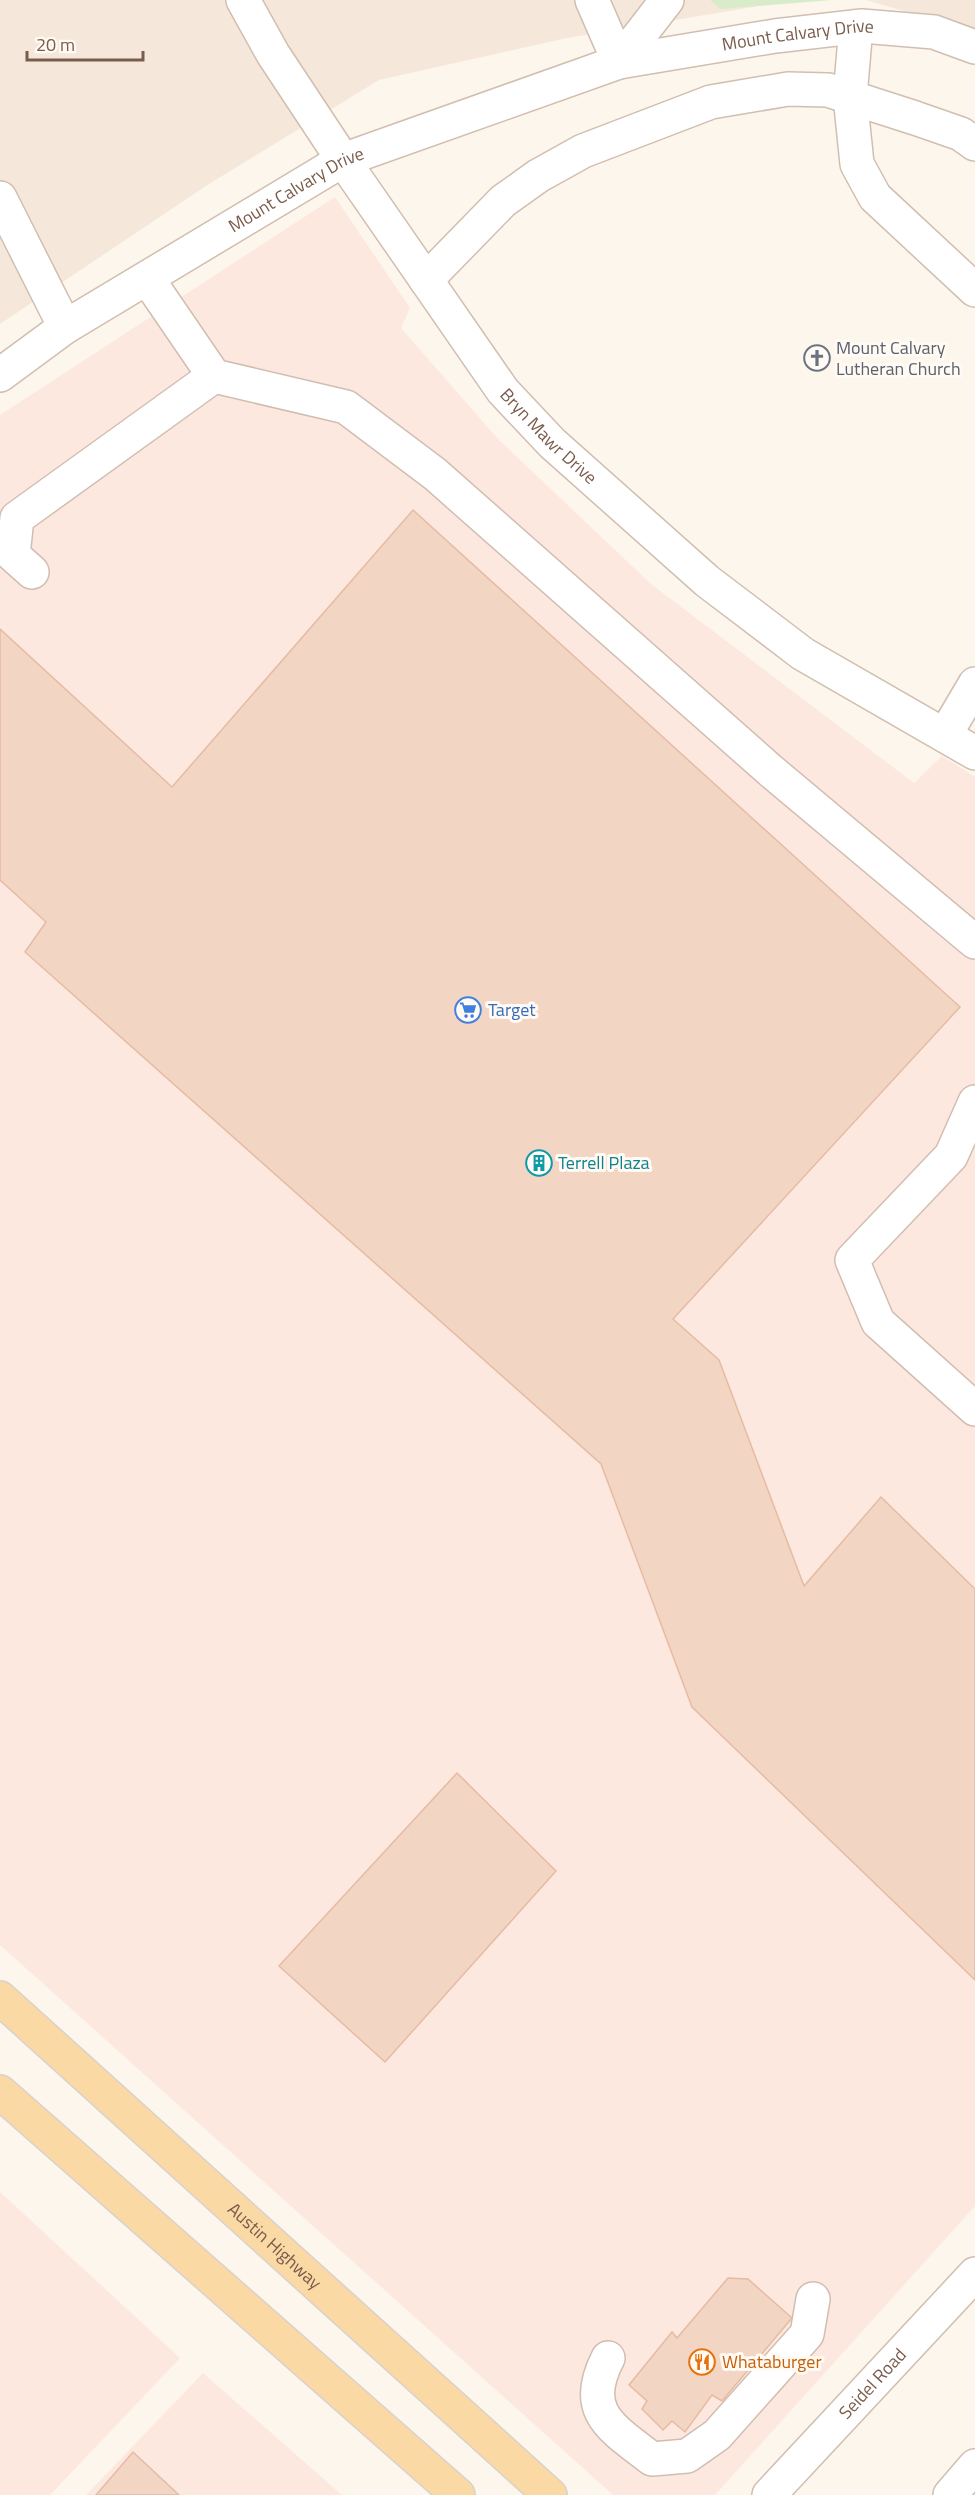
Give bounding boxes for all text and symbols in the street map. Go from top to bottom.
street label: Mount Calvary Drive [720,12,875,58]
scale bar [27,24,142,62]
text: 20 m [36,31,75,58]
street label: Mount Calvary Drive [223,140,367,239]
place label: Mount Calvary Lutheran Church [836,334,961,382]
church icon: Mount Calvary Lutheran Church [802,343,832,373]
street label: Bryn Mawr Drive [494,382,603,490]
supermarket icon: Target [453,995,483,1025]
place label: Target [488,996,536,1023]
building icon: Terrell Plaza [524,1148,554,1178]
place label: Terrell Plaza [558,1149,650,1176]
street label: Austin Highway [222,2196,328,2296]
street label: Seidel Road [832,2342,912,2425]
restaurant icon: Whataburger [687,2347,717,2377]
place label: Whataburger [722,2348,822,2375]

